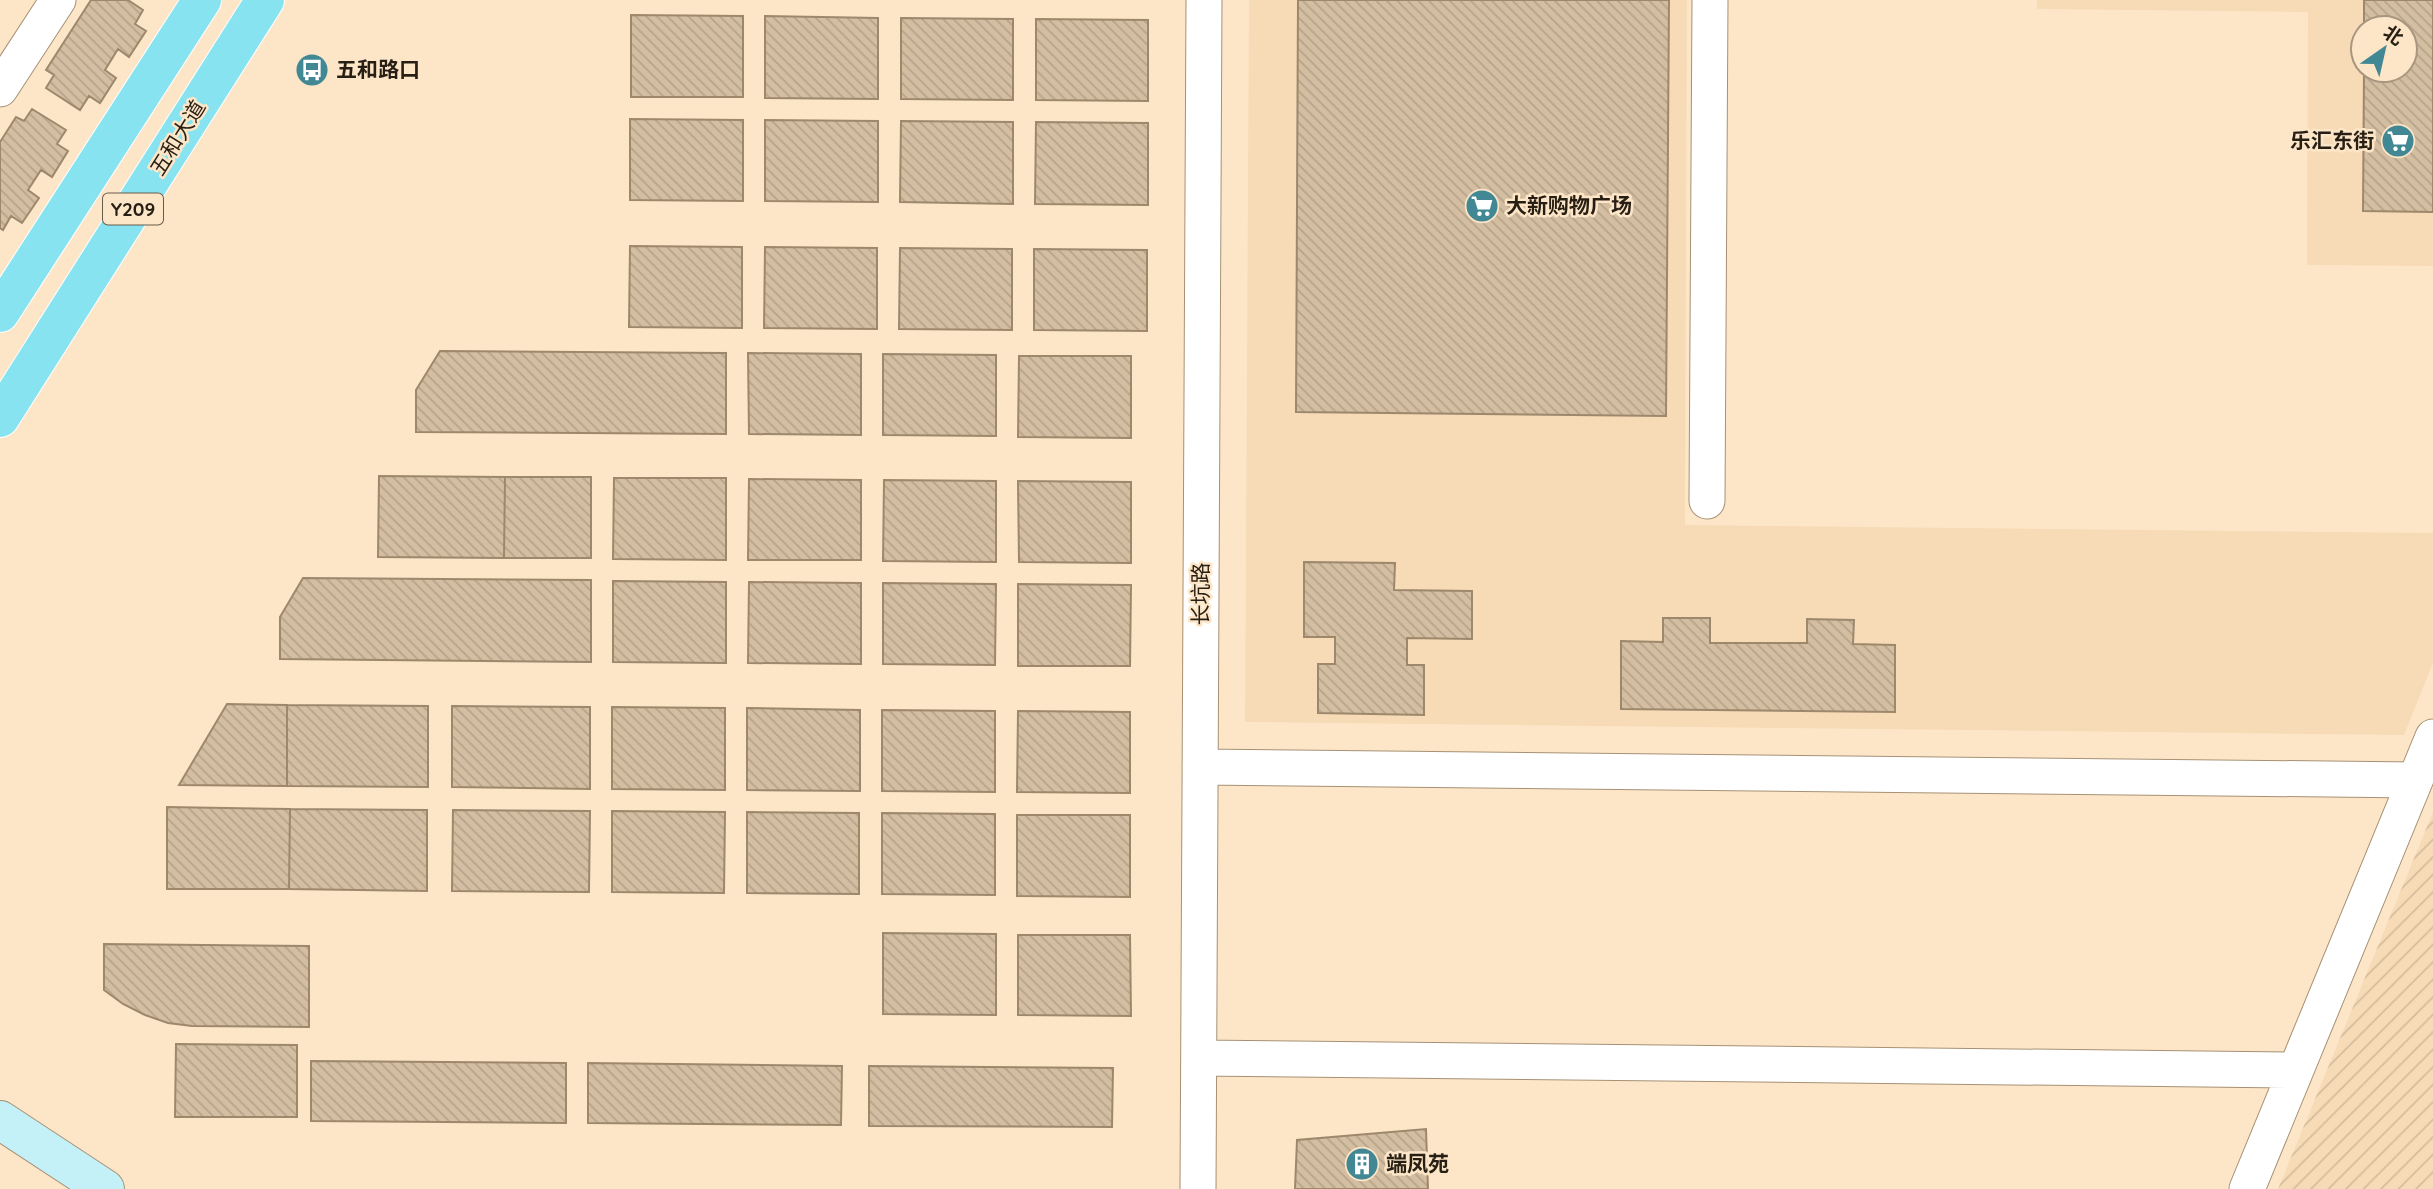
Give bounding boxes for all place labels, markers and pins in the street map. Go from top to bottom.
bus stop icon: 五和路口 [293,51,331,89]
place label: 五和路口 [336,56,420,82]
supermarket icon: 乐汇东街 [2379,122,2417,160]
place label: 乐汇东街 [2290,127,2374,153]
supermarket icon: 大新购物广场 [1463,187,1501,225]
place label: 大新购物广场 [1506,192,1632,218]
building icon: 端凤苑 [1343,1145,1381,1183]
place label: 端凤苑 [1386,1150,1449,1176]

